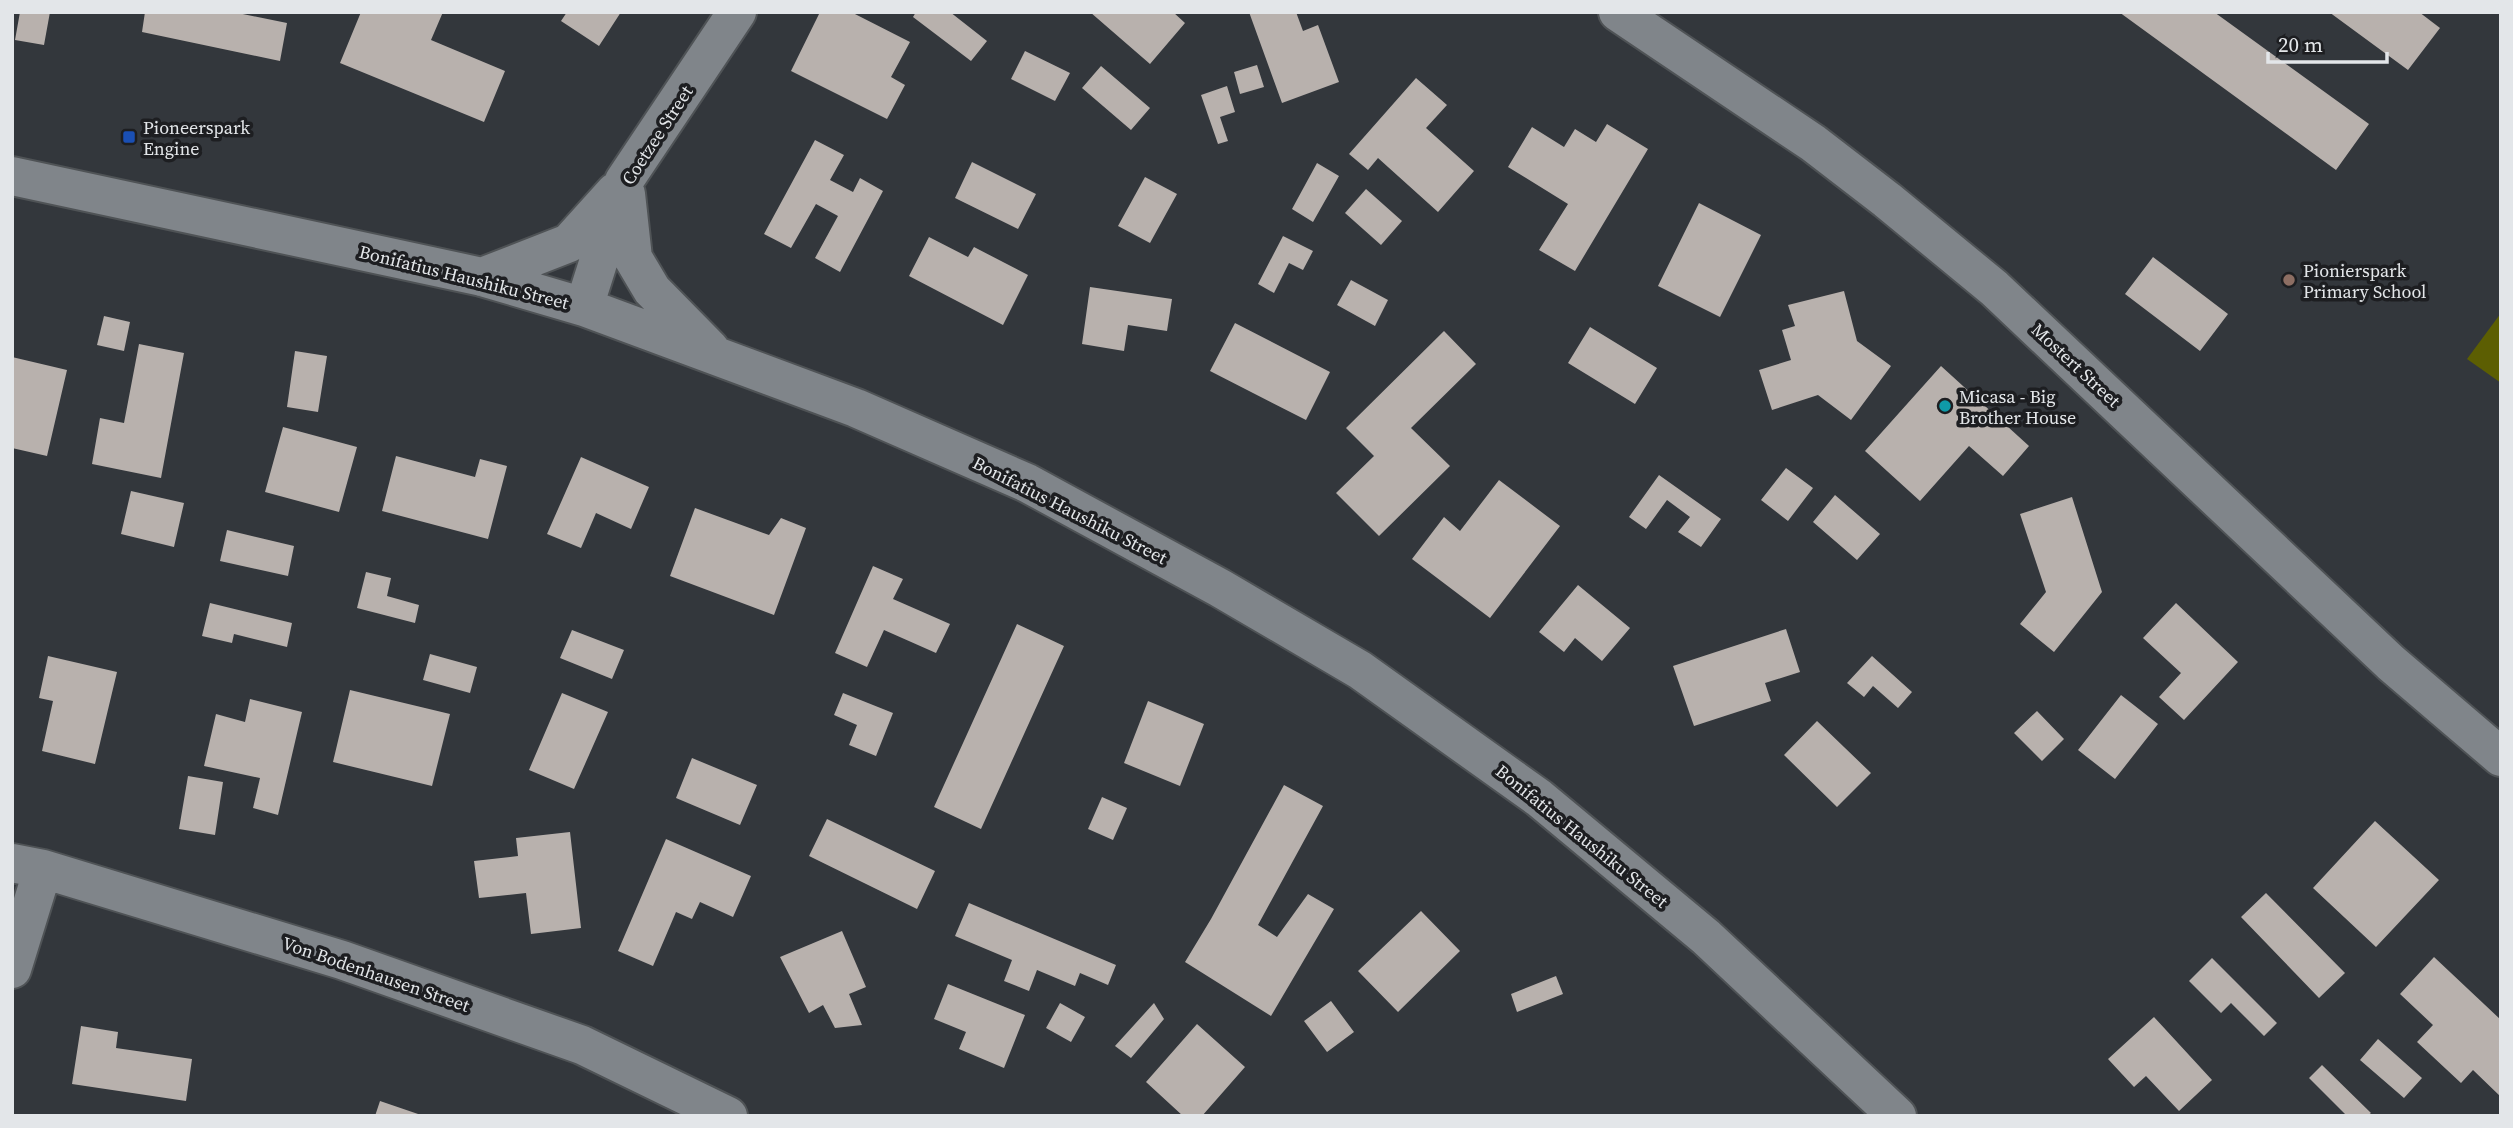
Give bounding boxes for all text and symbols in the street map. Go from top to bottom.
scale bar [2268,21,2387,65]
text: 20 m [2278,30,2323,59]
street label: Coetzee Street [616,80,698,189]
place label: Pioneerspark Engine [143,115,250,161]
marker: Pioneerspark Engine [121,129,137,145]
street label: Bonifatius Haushiku Street [357,239,572,315]
place label: Pionierspark Primary School [2303,258,2426,304]
marker: Pionierspark Primary School [2281,272,2297,288]
street label: Mostert Street [2026,317,2126,413]
place label: Micasa - Big Brother House [1959,384,2076,430]
marker: Micasa - Big Brother House [1937,398,1953,414]
street label: Bonifatius Haushiku Street [969,450,1172,570]
street label: Bonifatius Haushiku Street [1491,759,1674,913]
street label: Von Bodenhausen Street [279,930,473,1018]

